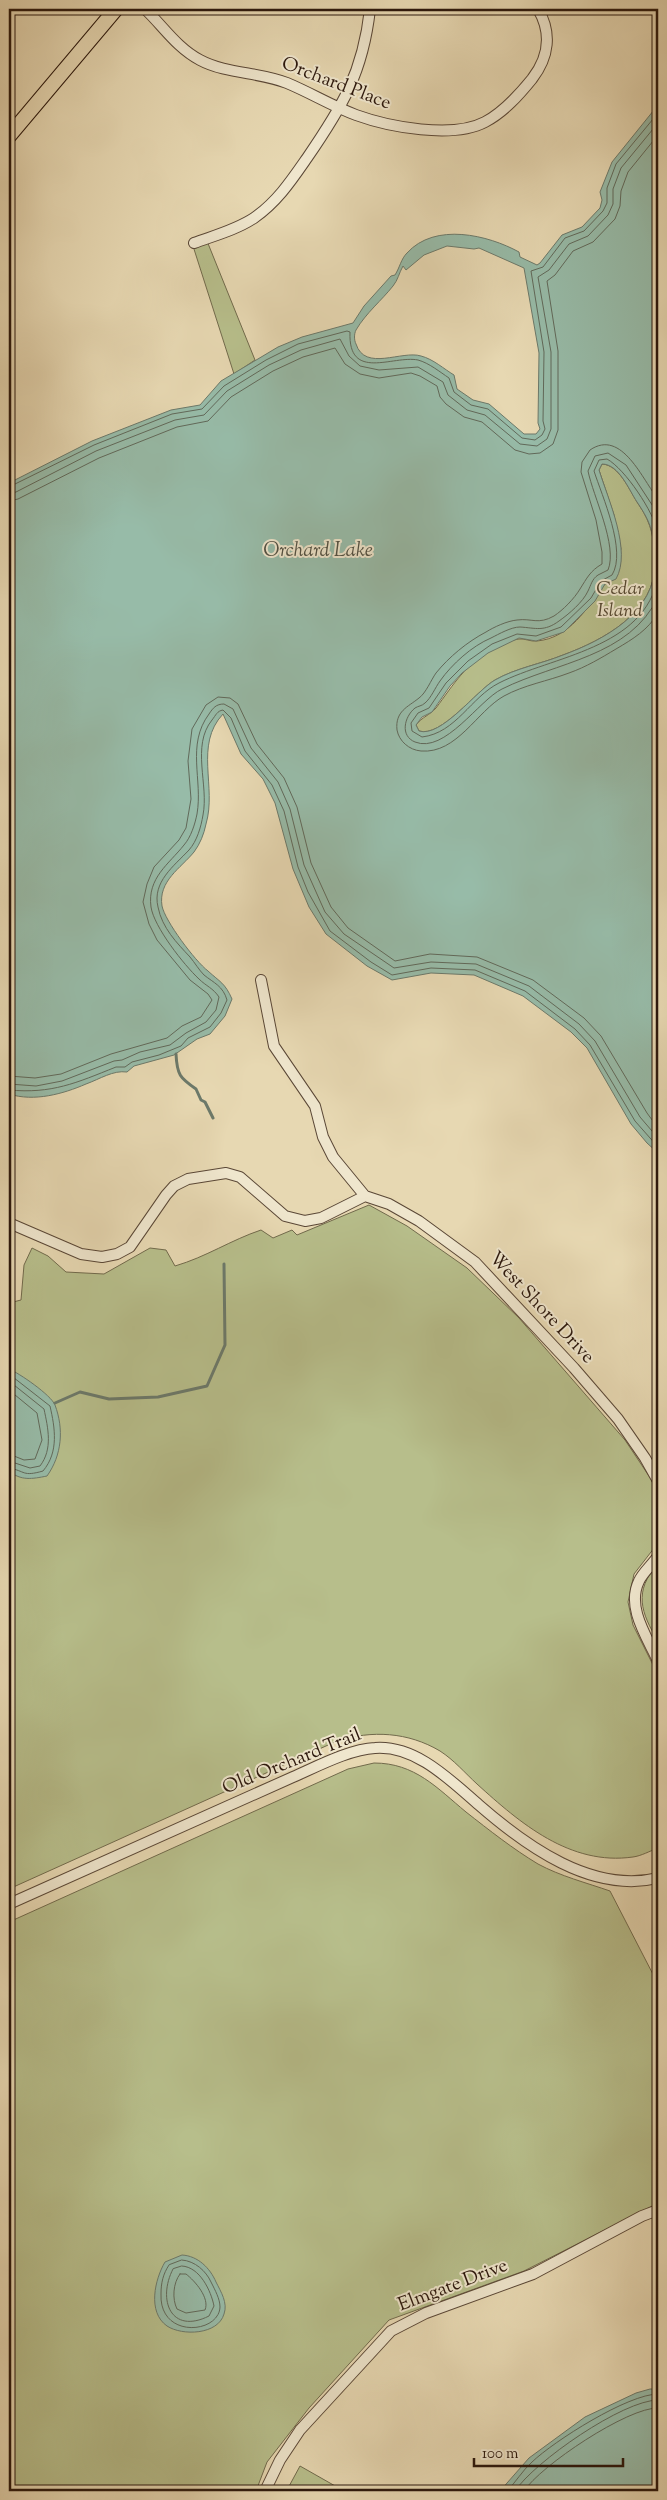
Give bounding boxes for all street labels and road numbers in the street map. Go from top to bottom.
street label: Orchard Place [277,51,395,117]
street label: West Shore Drive [482,1246,600,1370]
street label: Old Orchard Trail [218,1722,366,1802]
street label: Elmgate Drive [394,2253,512,2319]

